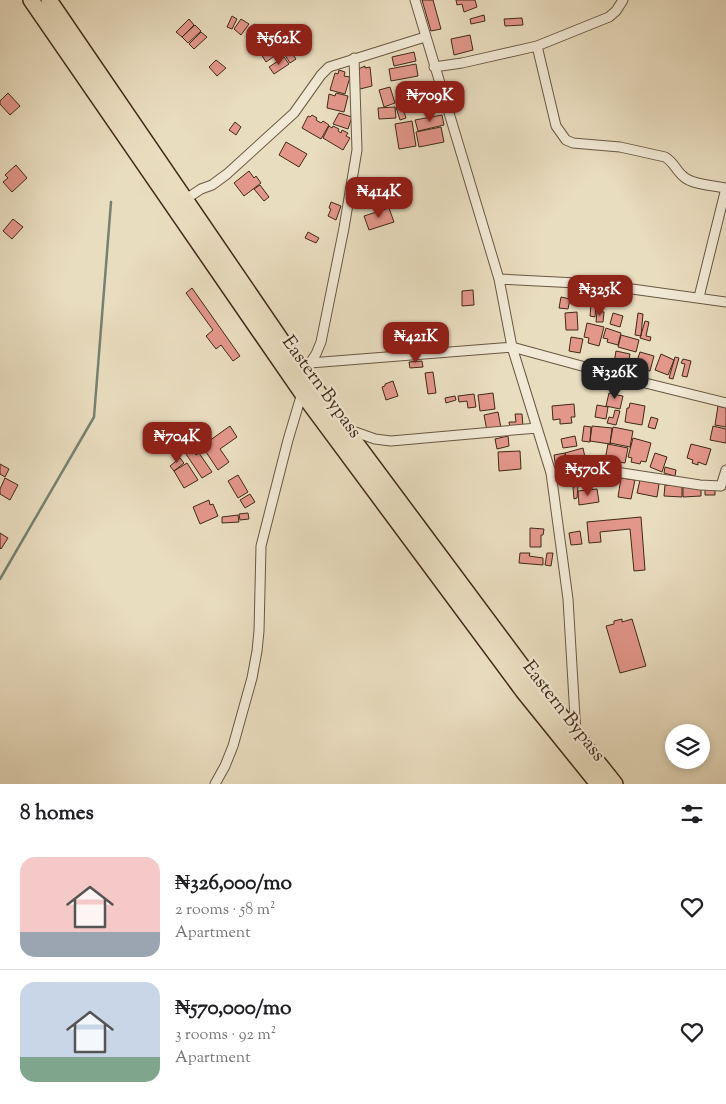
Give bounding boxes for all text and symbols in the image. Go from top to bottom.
pin: ₦562K [244,23,314,66]
text: ₦562K [257,28,301,51]
pin: ₦709K [395,80,465,123]
text: ₦709K [406,85,454,108]
pin: ₦414K [344,176,414,219]
text: ₦414K [357,181,401,204]
pin: ₦325K [565,274,635,317]
text: ₦325K [579,279,621,302]
pin: ₦421K [381,322,451,364]
text: ₦421K [394,326,438,349]
street label: Eastern Bypass [274,331,368,444]
pin: ₦326K [580,358,650,400]
text: ₦326K [592,362,638,385]
pin: ₦704K [142,422,212,464]
text: ₦704K [154,426,200,449]
pin: ₦570K [553,454,623,497]
text: ₦570K [566,459,610,482]
street label: Eastern Bypass [515,655,611,768]
map controls [665,724,710,769]
button: layers [665,724,710,769]
text: 8 homes [20,799,94,829]
icon: filters [678,800,706,828]
text: ₦326,000/mo [175,869,292,899]
icon: home [60,877,120,937]
icon: heart [678,893,706,921]
text: 2 rooms · 58 m² [175,899,275,922]
text: Apartment [175,922,251,945]
text: ₦570,000/mo [175,994,292,1024]
icon: home [60,1002,120,1062]
icon: heart [678,1018,706,1046]
text: 3 rooms · 92 m² [175,1024,276,1047]
text: Apartment [175,1047,251,1070]

